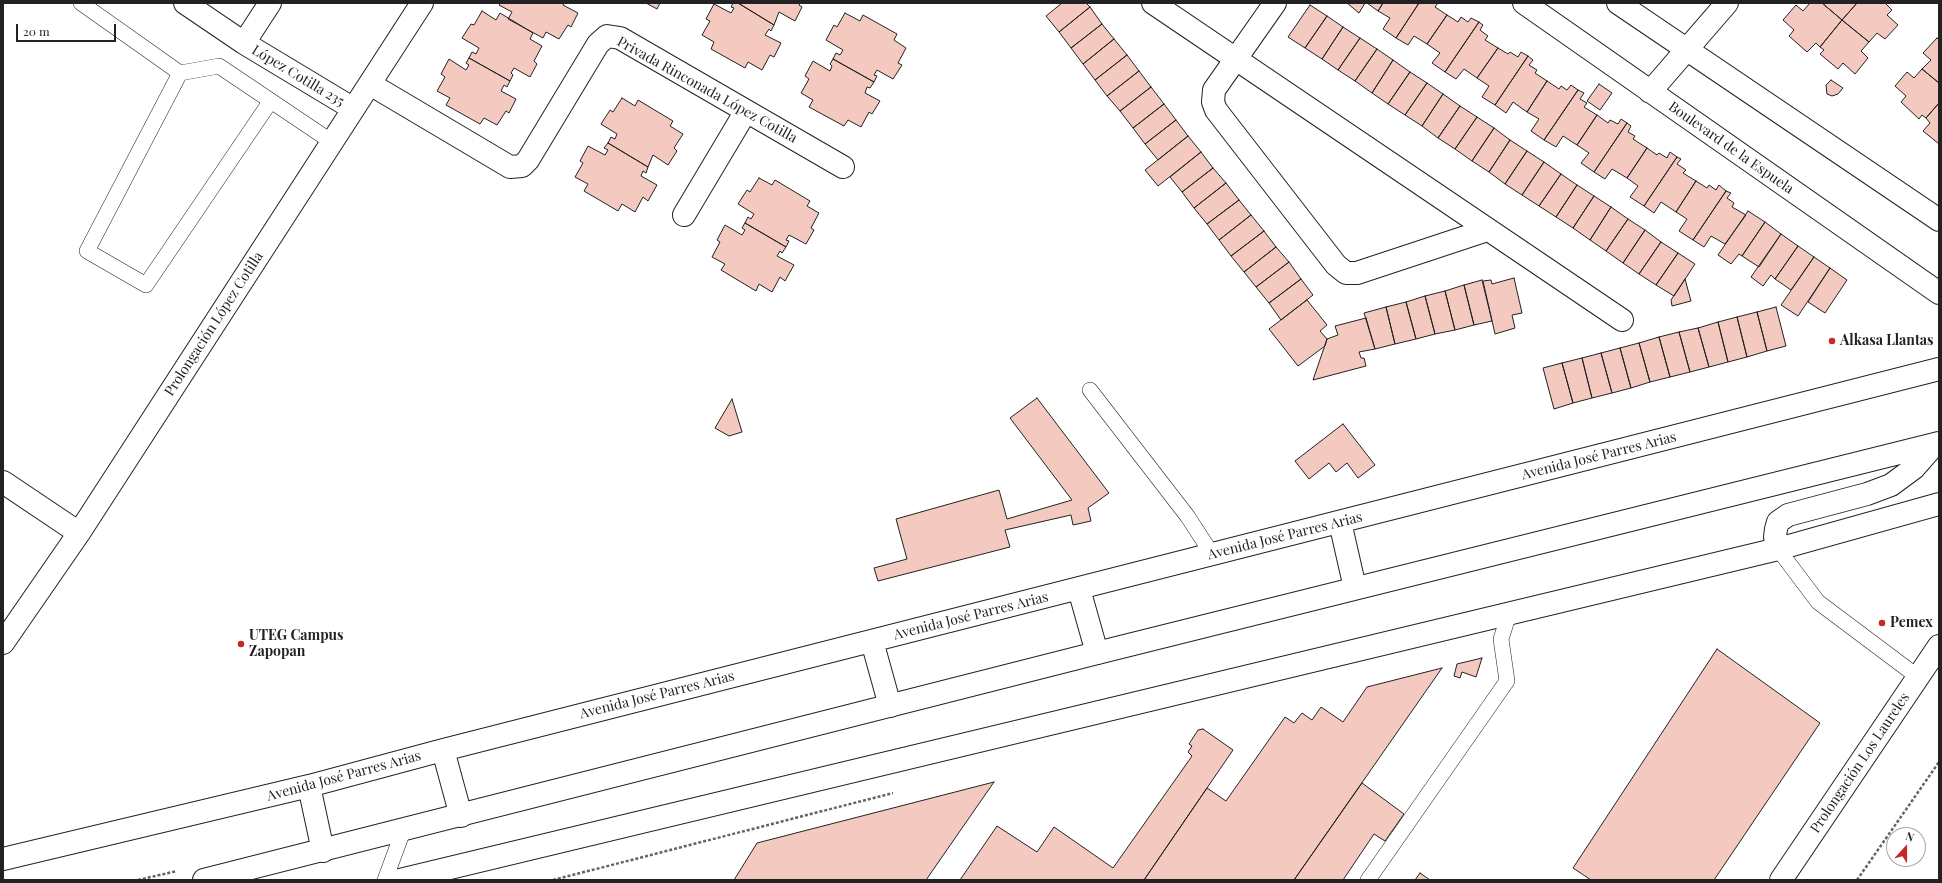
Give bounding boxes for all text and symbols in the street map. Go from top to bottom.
scale bar [18,16,118,42]
text: 20 m [23,23,50,39]
street label: Privada Rinconada López Cotilla [614,33,800,147]
street label: López Cotilla 235 [249,42,347,110]
street label: Boulevard de la Espuela [1665,98,1797,198]
street label: Prolongación López Cotilla [161,249,267,399]
place label: Alkasa Llantas [1840,333,1934,349]
marker: Alkasa Llantas [1827,336,1837,346]
street label: Avenida José Parres Arias [1520,429,1678,483]
street label: Avenida José Parres Arias [1206,509,1364,563]
street label: Avenida José Parres Arias [892,589,1050,643]
place label: Pemex [1890,615,1933,631]
marker: Pemex [1877,618,1887,628]
place label: UTEG Campus Zapopan [249,628,344,660]
marker: UTEG Campus Zapopan [236,639,246,649]
street label: Avenida José Parres Arias [578,668,736,722]
street label: Prolongación Los Laureles [1807,690,1913,836]
street label: Avenida José Parres Arias [265,747,423,805]
north arrow [1886,827,1926,867]
text: N [1904,828,1917,845]

